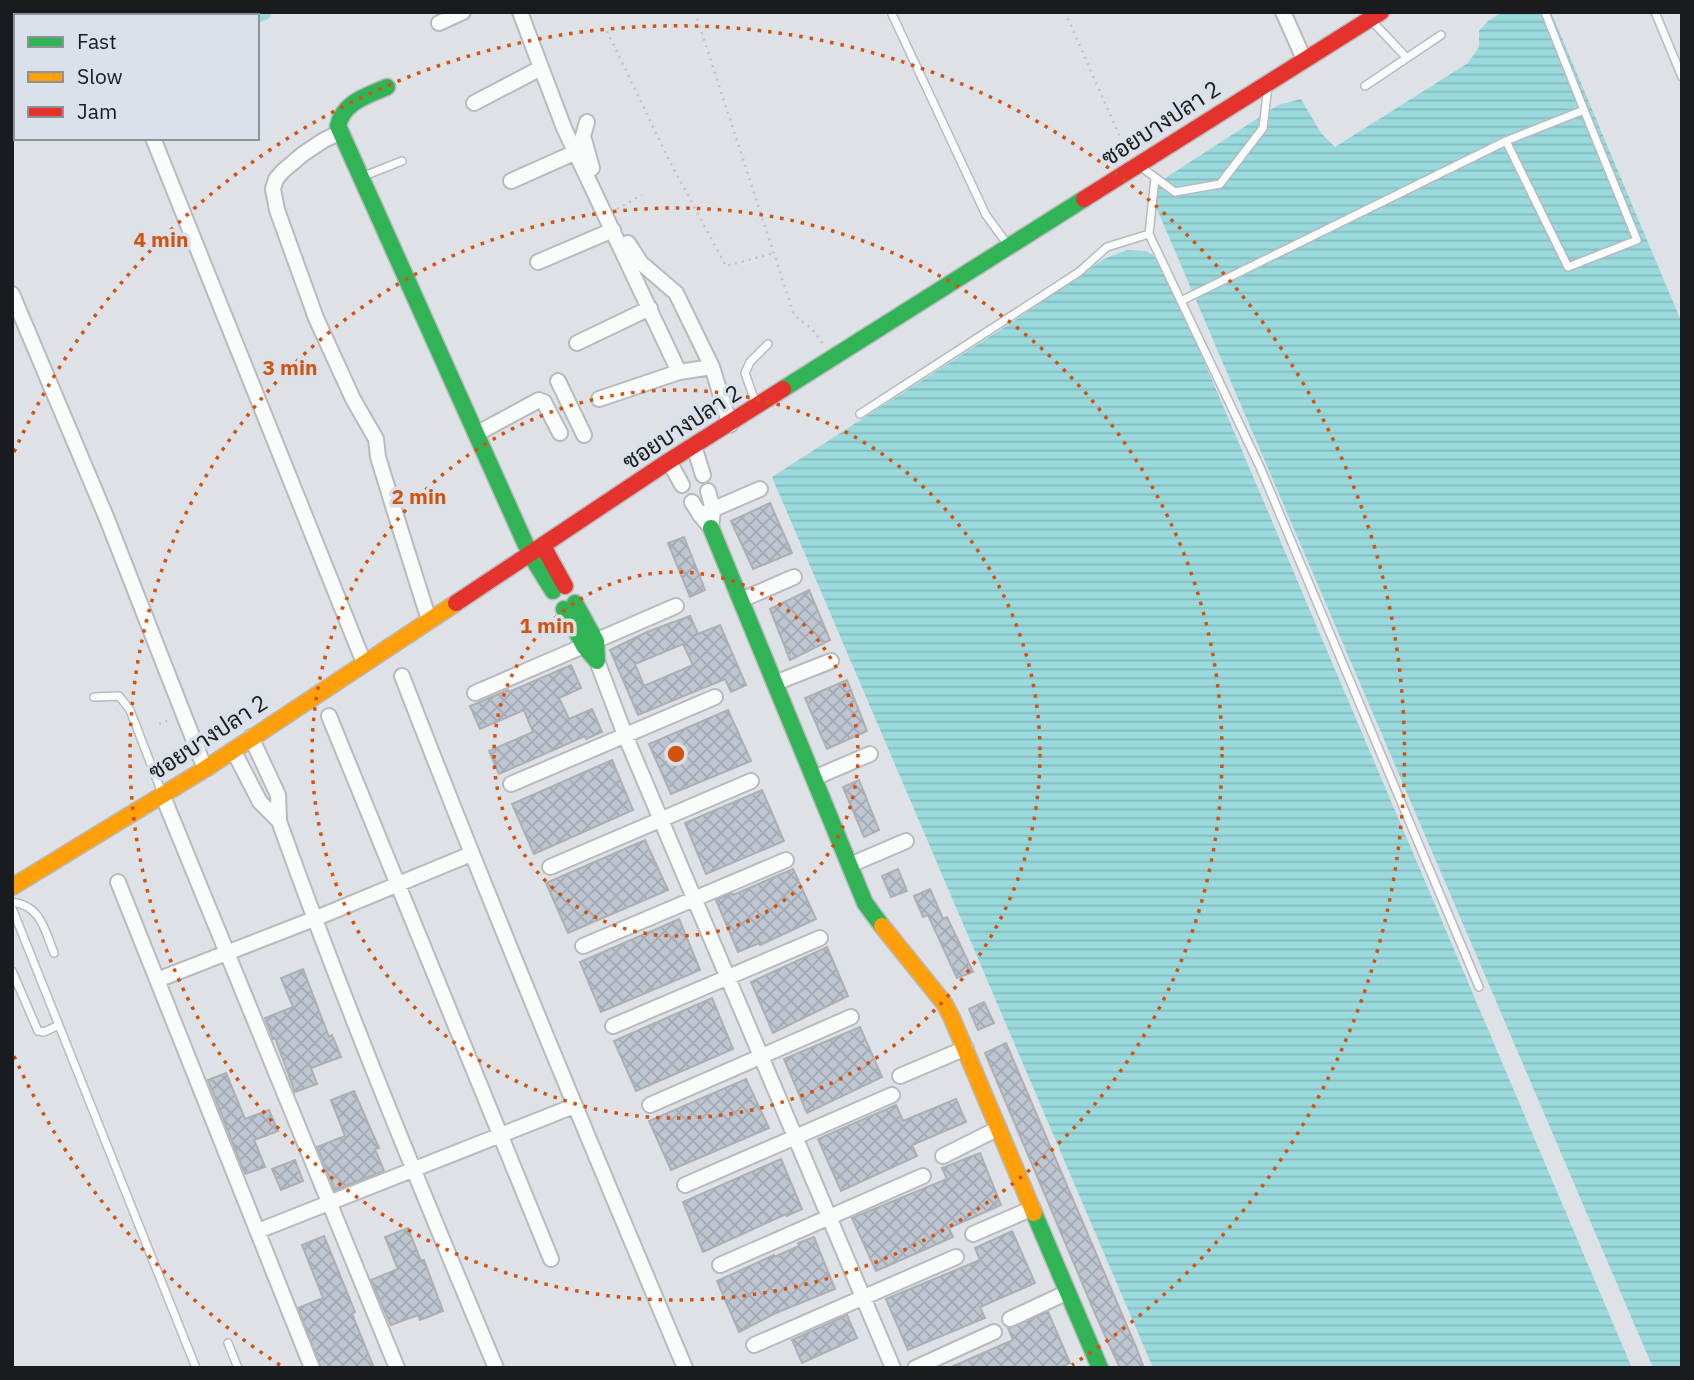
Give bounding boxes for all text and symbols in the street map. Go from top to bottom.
legend [14,14,259,140]
text: Fast [77,27,117,55]
text: Slow [77,62,123,90]
street label: ซอยบางปลา 2 [1095,73,1226,172]
text: Jam [77,97,117,125]
text: 4 min [134,225,188,253]
text: 3 min [263,353,317,381]
street label: ซอยบางปลา 2 [616,377,747,476]
text: 2 min [392,482,446,510]
text: 1 min [520,611,574,639]
street label: ซอยบางปลา 2 [142,687,273,786]
centre of rings [664,742,688,766]

